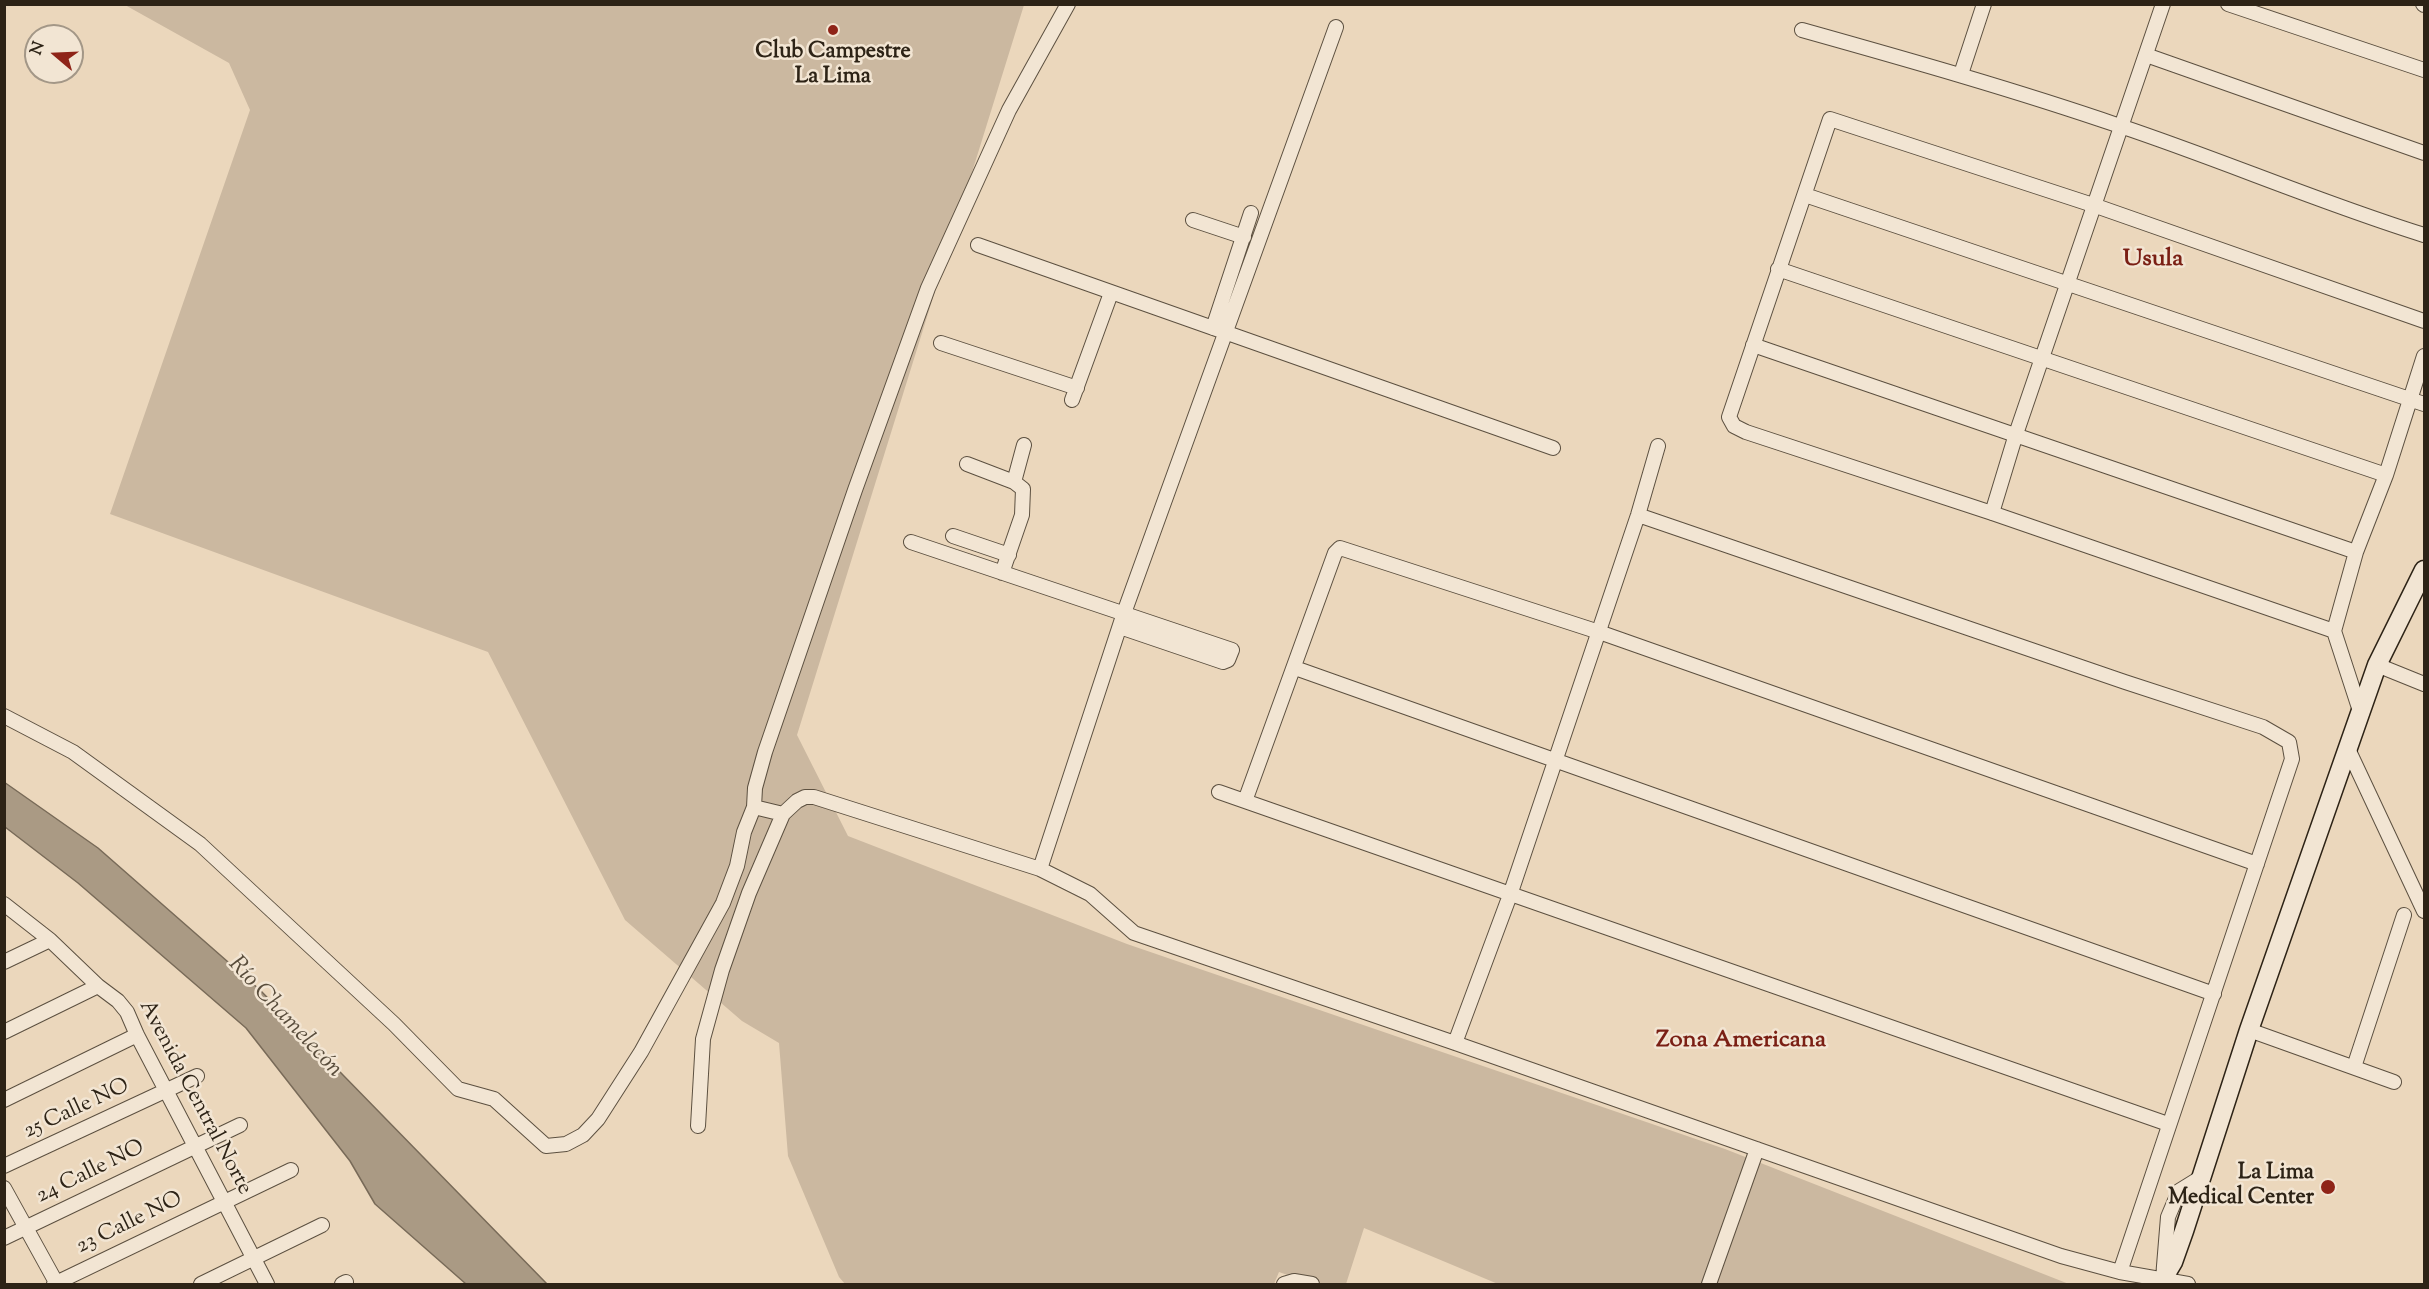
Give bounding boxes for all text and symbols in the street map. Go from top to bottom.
marker: Club Campestre La Lima [826,23,840,37]
north arrow [24,24,84,84]
text: N [25,39,51,58]
place label: Club Campestre La Lima [755,40,911,92]
district label: Usula [2123,247,2183,275]
water label: Río Chamelecón [221,951,347,1085]
street label: Avenida Central Norte [132,996,256,1200]
district label: Zona Americana [1656,1028,1826,1056]
street label: 25 Calle NO [20,1074,134,1146]
street label: 24 Calle NO [33,1136,149,1210]
place label: La Lima Medical Center [2168,1161,2314,1212]
marker: La Lima Medical Center [2319,1178,2337,1196]
street label: 23 Calle NO [73,1187,187,1261]

